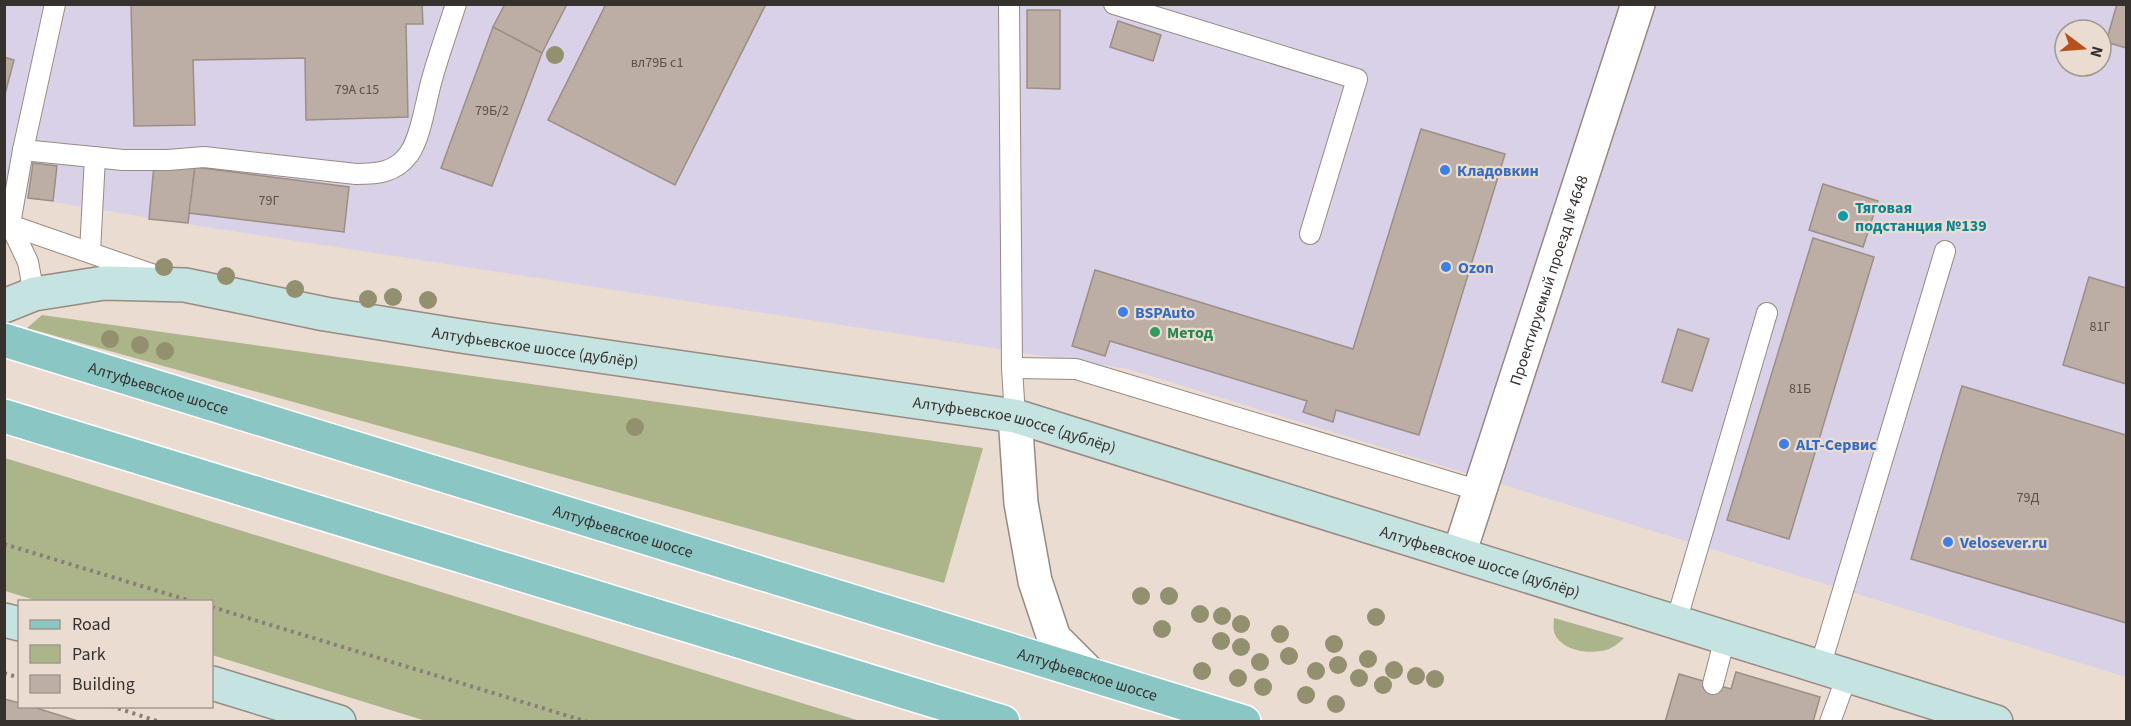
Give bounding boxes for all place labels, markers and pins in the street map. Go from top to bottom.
place label: Кладовкин [1457,160,1539,182]
marker: Кладовкин [1438,163,1452,177]
place label: Тяговая подстанция №139 [1855,197,1987,237]
marker: Тяговая подстанция №139 [1836,209,1850,223]
place label: Ozon [1458,257,1494,279]
marker: Ozon [1439,260,1453,274]
place label: BSPAuto [1135,302,1195,324]
marker: BSPAuto [1116,305,1130,319]
place label: Метод [1167,322,1214,344]
marker: Метод [1148,325,1162,339]
place label: ALT-Сервис [1795,434,1877,456]
marker: ALT-Сервис [1777,437,1791,451]
place label: Velosever.ru [1959,532,2047,554]
marker: Velosever.ru [1941,535,1955,549]

